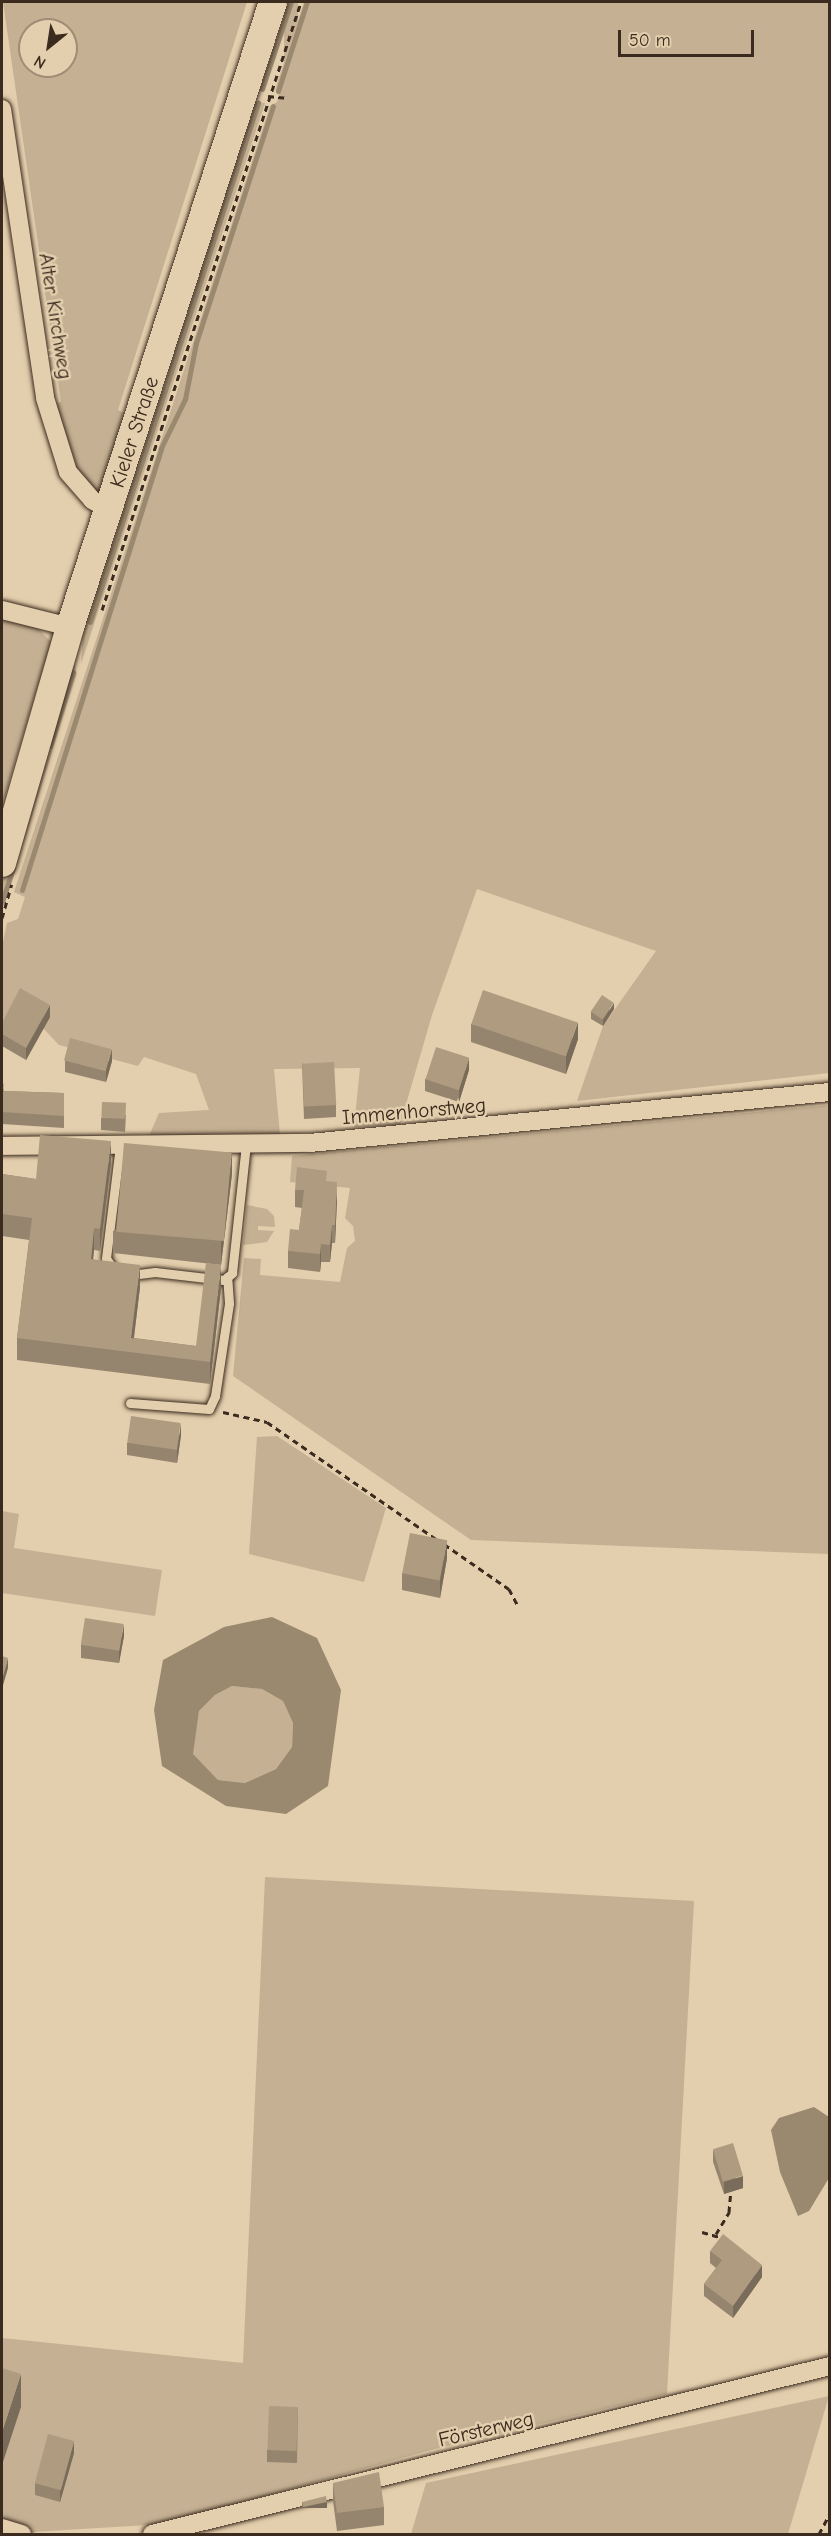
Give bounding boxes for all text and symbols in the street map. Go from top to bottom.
north arrow [18,18,78,78]
scale bar [621,18,758,56]
text: 50 m [629,30,671,51]
text: N [31,51,49,72]
street label: Alter Kirchweg [34,251,78,381]
street label: Kieler Straße [104,373,164,491]
street label: Immenhorstweg [341,1092,487,1130]
street label: Försterweg [436,2406,536,2452]

